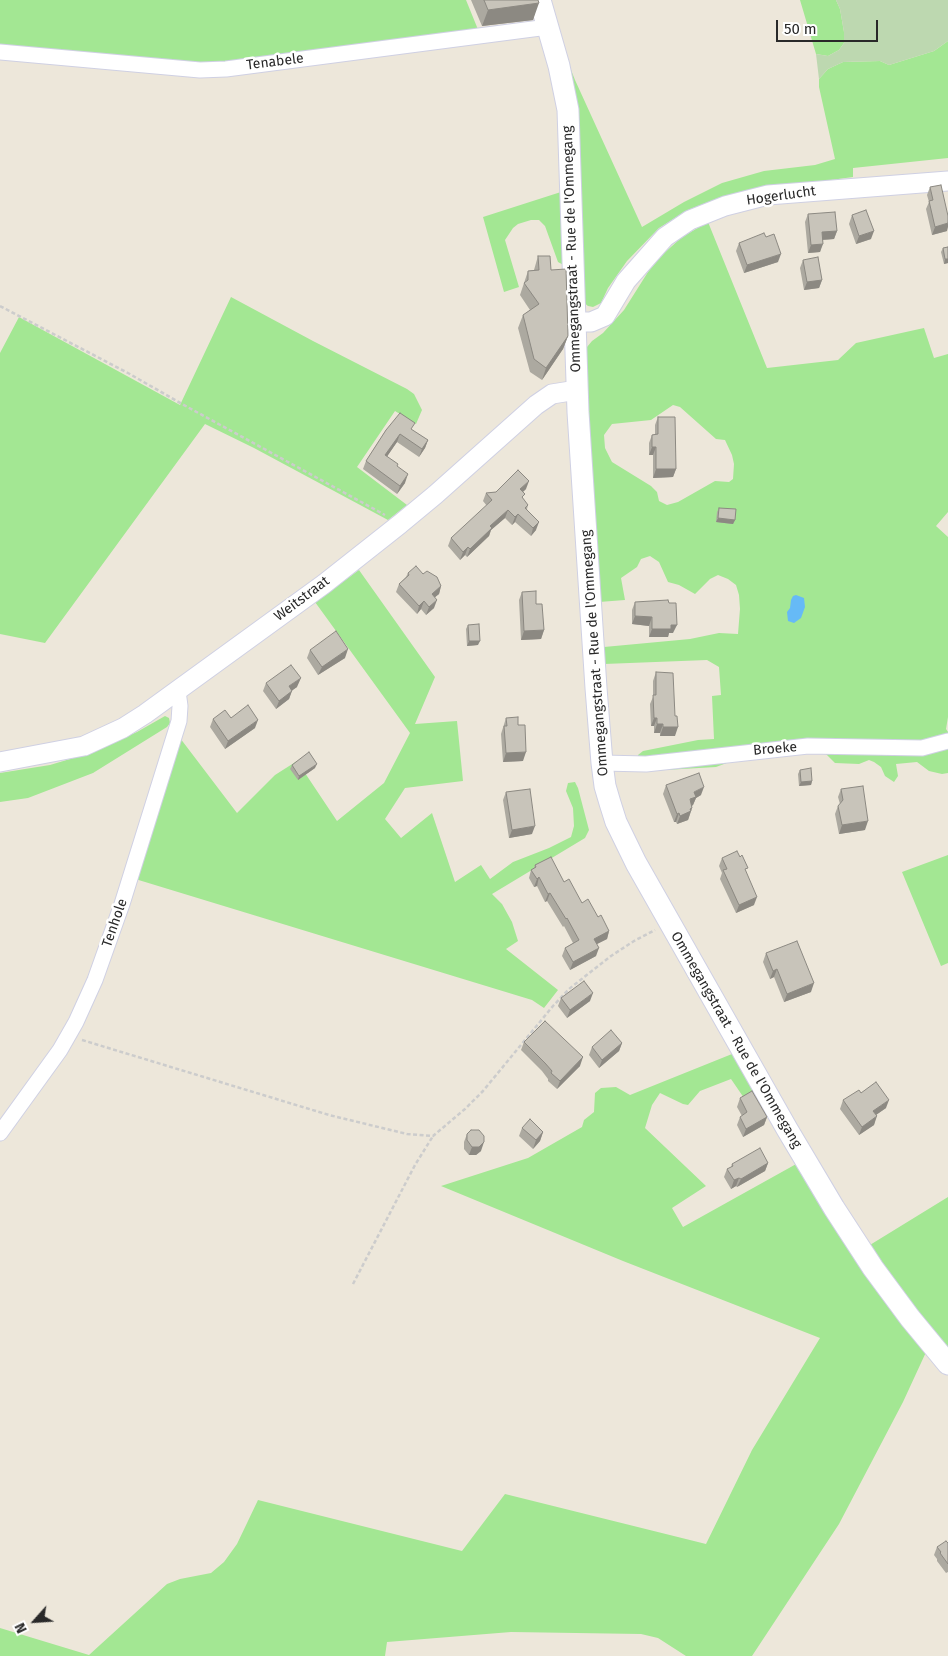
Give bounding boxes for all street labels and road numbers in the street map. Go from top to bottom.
street label: Tenabele [245,50,305,74]
street label: Ommegangstraat - Rue de l'Ommegang [559,125,585,373]
street label: Hogerlucht [745,183,817,209]
street label: Ommegangstraat - Rue de l'Ommegang [578,529,612,777]
street label: Weitstraat [271,573,333,625]
street label: Broeke [752,739,798,759]
street label: Tenhole [99,896,131,950]
street label: Ommegangstraat - Rue de l'Ommegang [667,929,805,1151]

